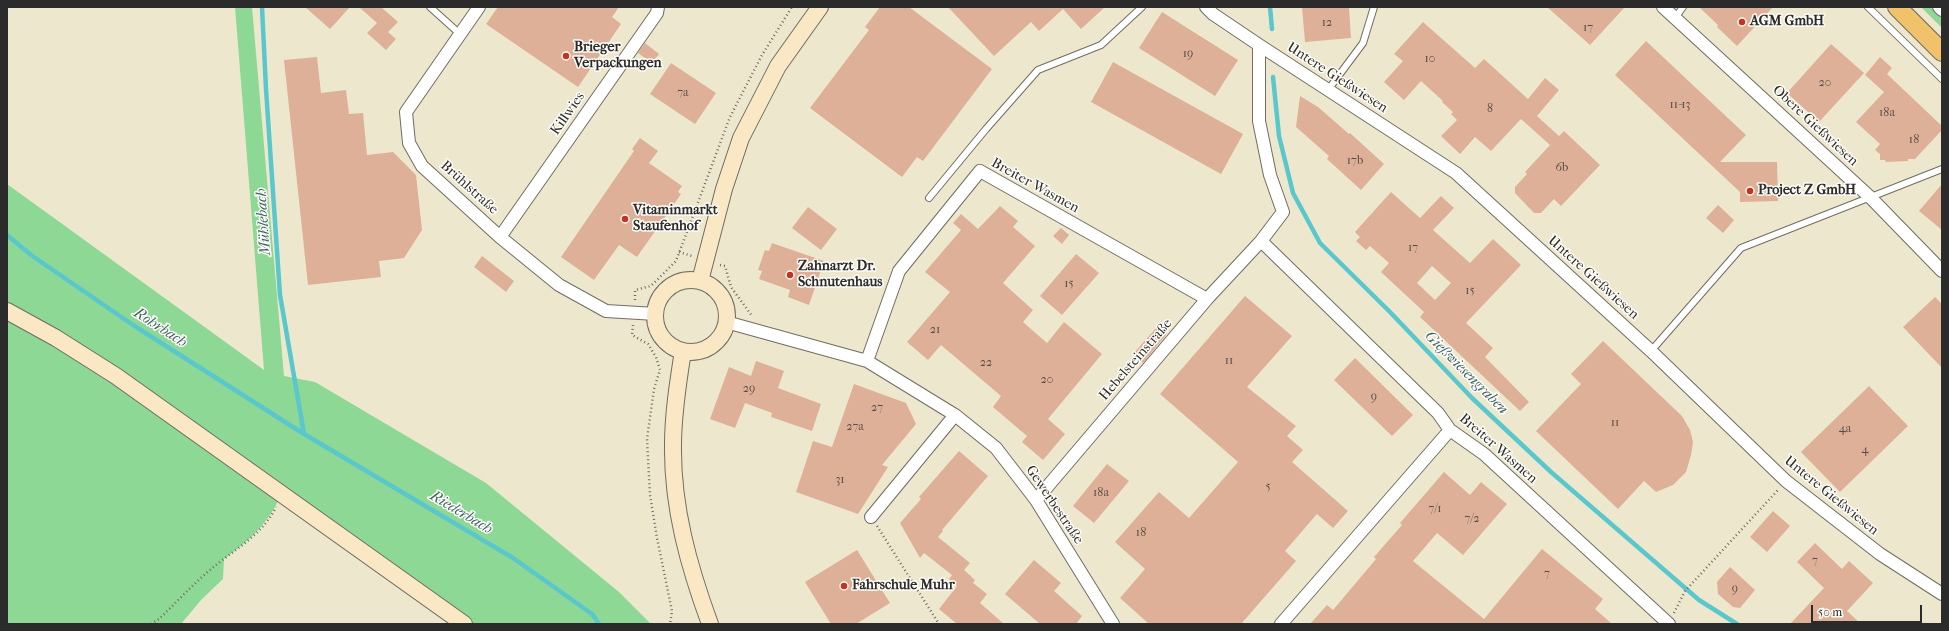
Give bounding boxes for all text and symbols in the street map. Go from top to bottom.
place label: AGM GmbH [1750,14,1824,30]
house number: 12 [1322,16,1332,30]
marker: AGM GmbH [1737,17,1747,27]
house number: 17 [1583,21,1593,35]
street label: Untere Gießwiesen [1284,39,1390,117]
place label: Brieger Verpackungen [574,40,662,72]
house number: 19 [1183,47,1193,61]
marker: Brieger Verpackungen [561,51,571,61]
house number: 10 [1425,52,1435,66]
house number: 20 [1819,76,1831,90]
street label: Obere Gießwiesen [1769,82,1861,170]
house number: 7a [677,86,689,100]
street label: Killwies [547,89,589,139]
house number: 11-13 [1670,98,1690,112]
house number: 8 [1487,102,1493,116]
house number: 18a [1879,106,1895,120]
house number: 18 [1909,133,1919,147]
house number: 17b [1347,154,1363,168]
street label: Breiter Wasmen [988,155,1082,217]
street label: Brühlstraße [437,158,501,218]
house number: 6b [1556,161,1568,175]
place label: Project Z GmbH [1758,183,1856,199]
marker: Project Z GmbH [1745,186,1755,196]
water label: Mühlebach [253,188,275,256]
place label: Vitaminmarkt Staufenhof [633,203,718,236]
marker: Vitaminmarkt Staufenhof [620,214,630,224]
street label: Untere Gießwiesen [1544,233,1642,323]
house number: 17 [1408,241,1418,255]
place label: Zahnarzt Dr. Schnutenhaus [798,259,882,292]
marker: Zahnarzt Dr. Schnutenhaus [785,270,795,280]
house number: 15 [1064,277,1074,291]
house number: 15 [1465,284,1475,298]
water label: Rohrbach [130,304,190,352]
street label: Hebelsteinstraße [1096,316,1176,404]
house number: 21 [930,323,940,337]
water label: Gießwiesengraben [1421,328,1511,418]
house number: 11 [1225,354,1233,368]
house number: 22 [980,356,992,370]
house number: 20 [1041,373,1053,387]
house number: 29 [743,382,755,396]
house number: 9 [1371,390,1377,404]
house number: 27 [871,401,883,415]
street label: Breiter Wasmen [1456,411,1540,487]
house number: 11 [1611,416,1619,430]
house number: 27a [846,420,864,434]
house number: 4a [1839,422,1851,436]
house number: 4 [1861,443,1869,457]
street label: Untere Gießwiesen [1780,453,1882,539]
street label: Gewerbestraße [1022,463,1086,547]
house number: 31 [835,473,845,487]
house number: 5 [1265,480,1271,494]
house number: 18a [1093,486,1109,500]
water label: Riederbach [427,487,495,539]
house number: 7/1 [1429,502,1441,516]
house number: 7/2 [1465,512,1479,526]
house number: 18 [1136,526,1146,540]
house number: 7 [1812,554,1818,568]
house number: 7 [1544,567,1550,581]
place label: Fahrschule Muhr [852,578,955,594]
marker: Fahrschule Muhr [839,581,849,591]
house number: 9 [1732,582,1738,596]
scale bar [1813,597,1924,623]
text: 50 m [1818,605,1842,619]

